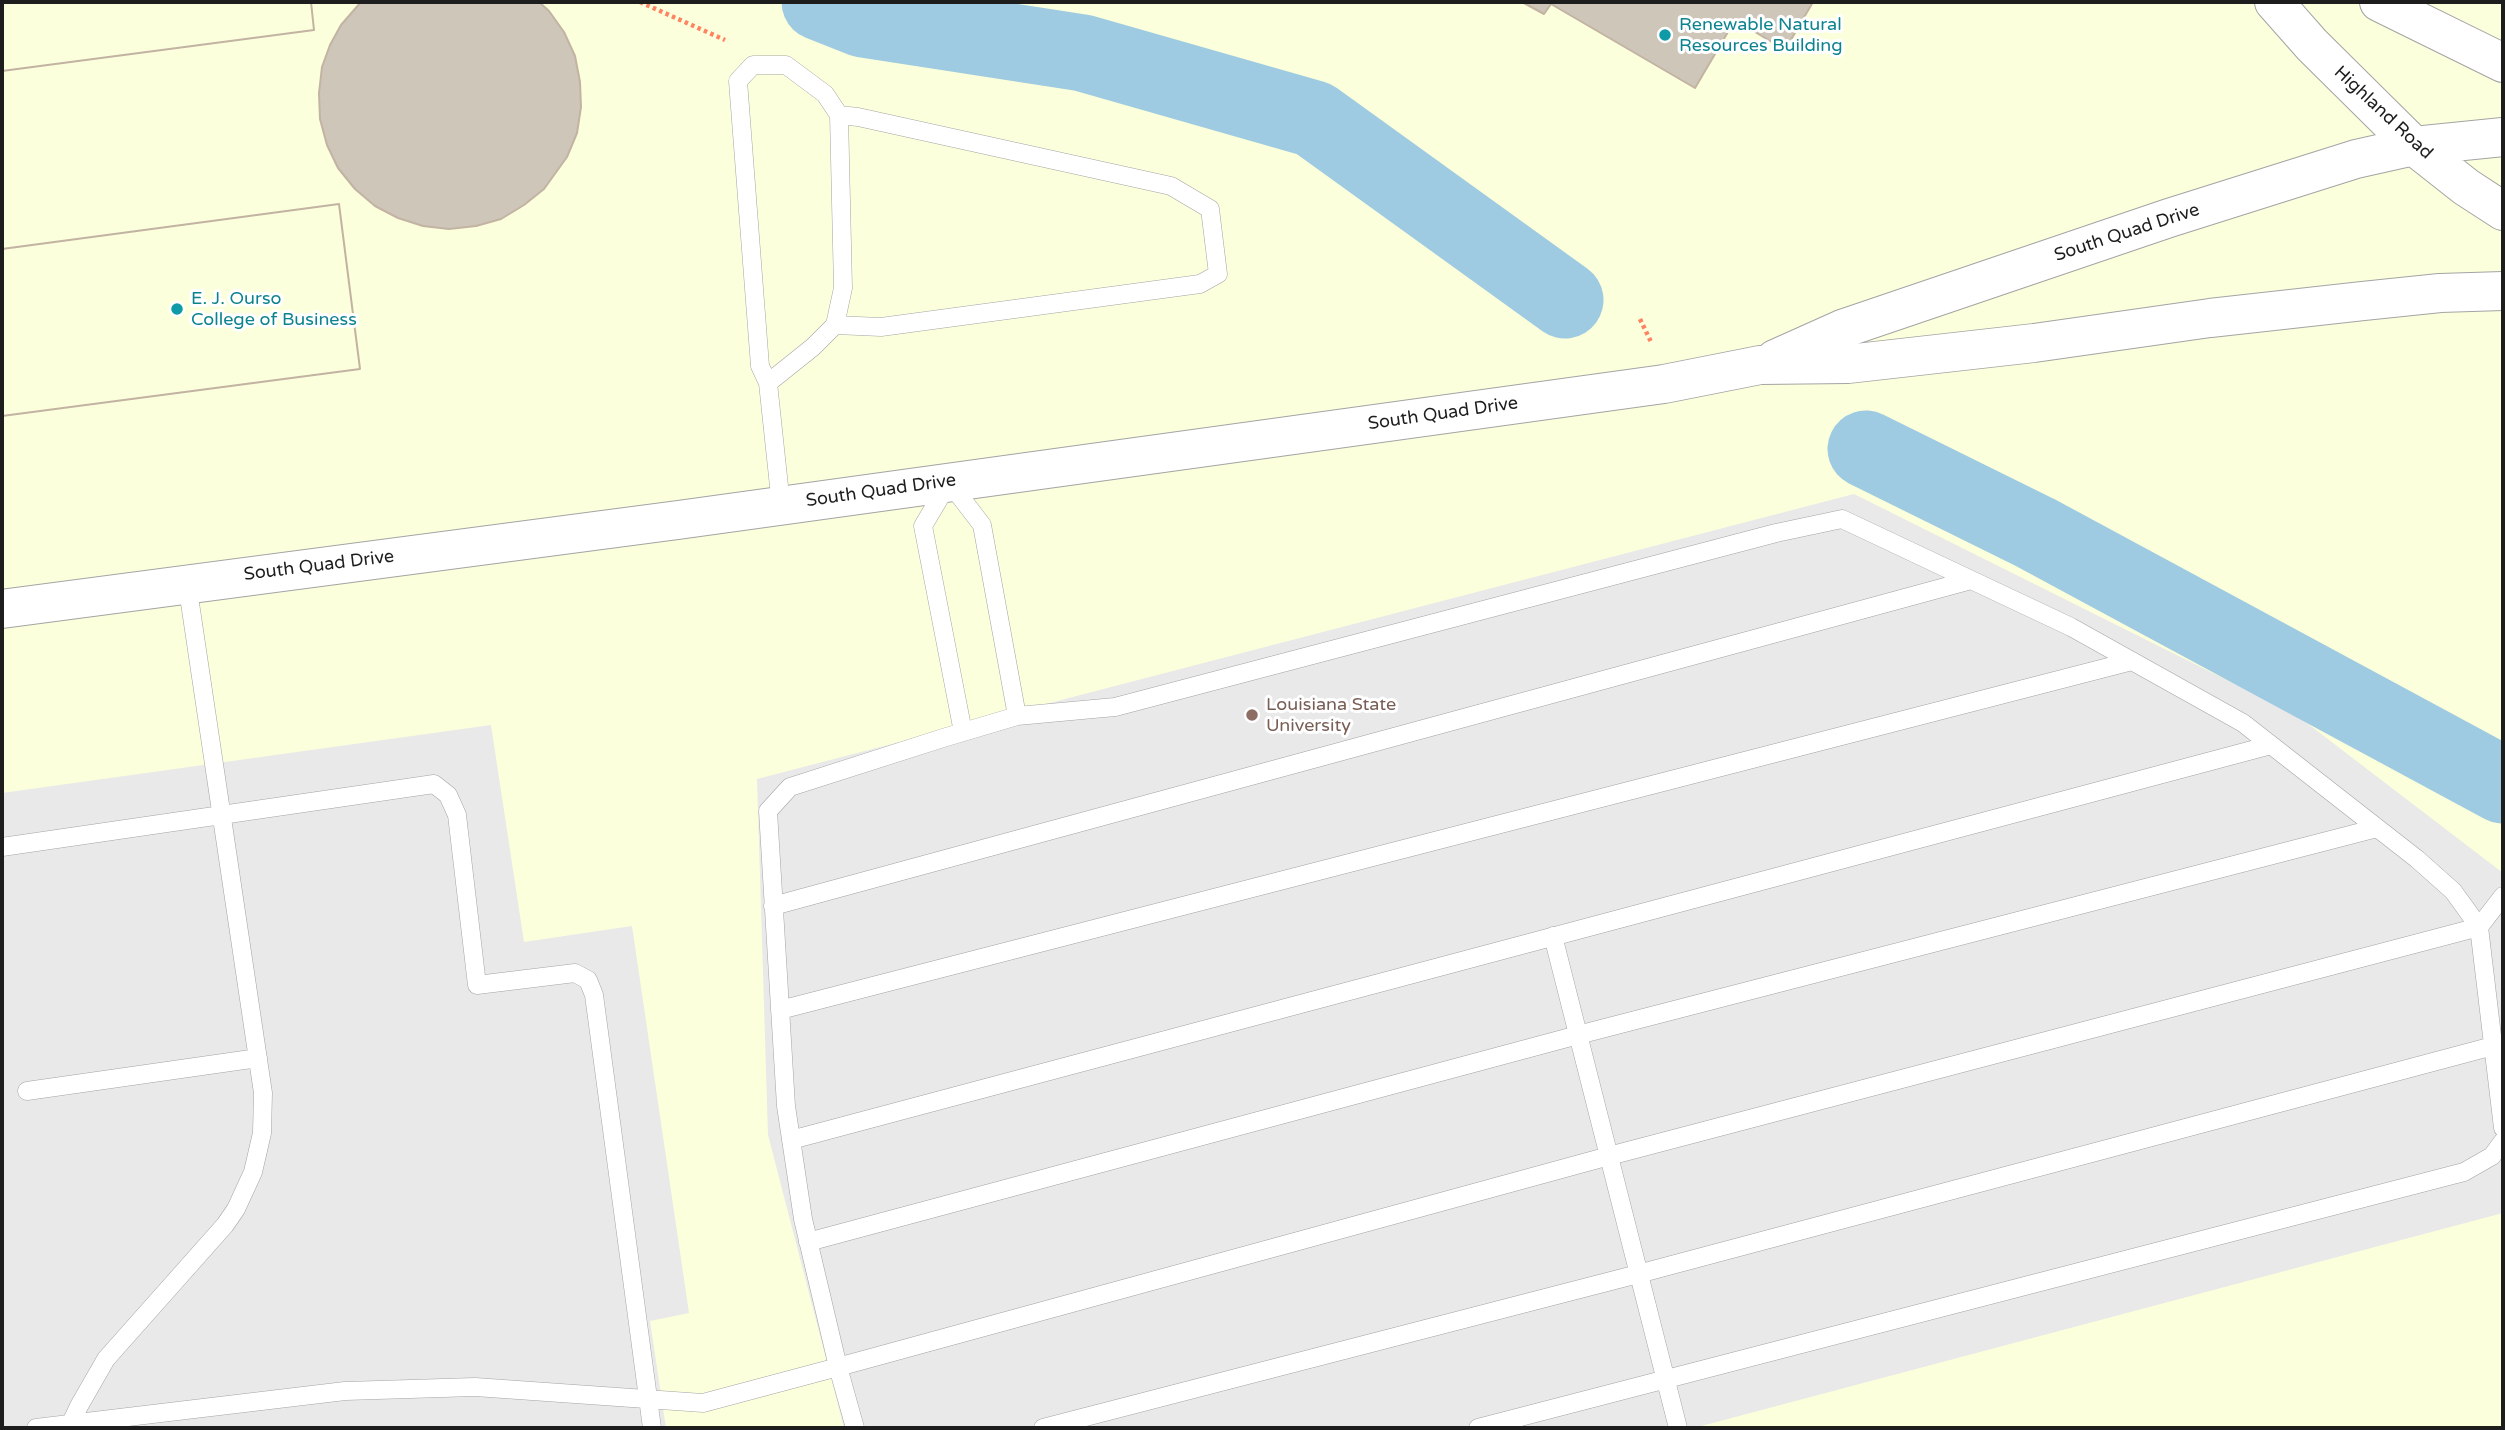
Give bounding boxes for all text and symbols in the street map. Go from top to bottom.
place label: Renewable Natural Resources Building [1679,14,1843,56]
marker: Renewable Natural Resources Building [1657,27,1673,43]
street label: Highland Road [2329,62,2437,164]
street label: South Quad Drive [2052,199,2202,267]
place label: E. J. Ourso College of Business [191,288,357,330]
marker: E. J. Ourso College of Business [169,301,185,317]
street label: South Quad Drive [1367,393,1519,435]
street label: South Quad Drive [805,470,957,512]
street label: South Quad Drive [243,546,395,586]
place label: Louisiana State University [1266,694,1396,736]
marker: Louisiana State University [1244,707,1260,723]

